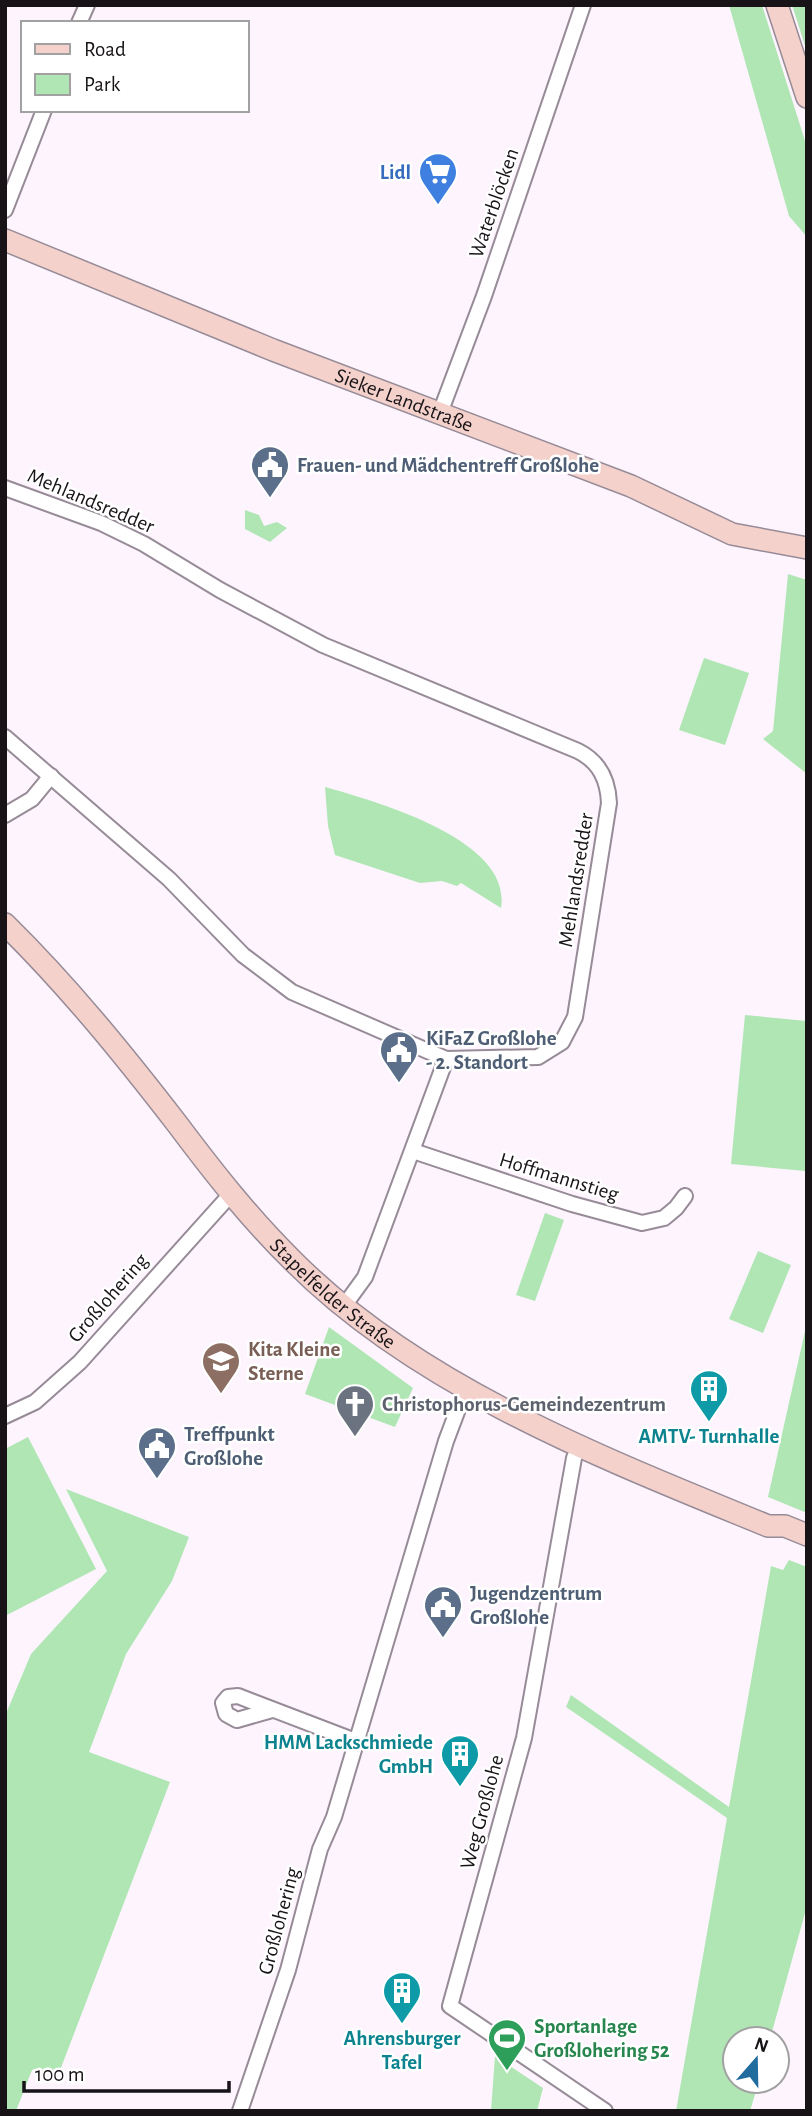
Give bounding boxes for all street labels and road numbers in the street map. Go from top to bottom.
street label: Waterblöcken [465,146,523,260]
street label: Sieker Landstraße [332,364,476,436]
street label: Mehlandsredder [24,465,158,537]
street label: Mehlandsredder [555,811,597,949]
street label: Hoffmannstieg [497,1149,622,1205]
street label: Stapelfelder Straße [266,1234,399,1352]
street label: Großlohering [64,1249,152,1346]
street label: Weg Großlohe [457,1752,507,1872]
street label: Großlohering [255,1865,304,1977]

